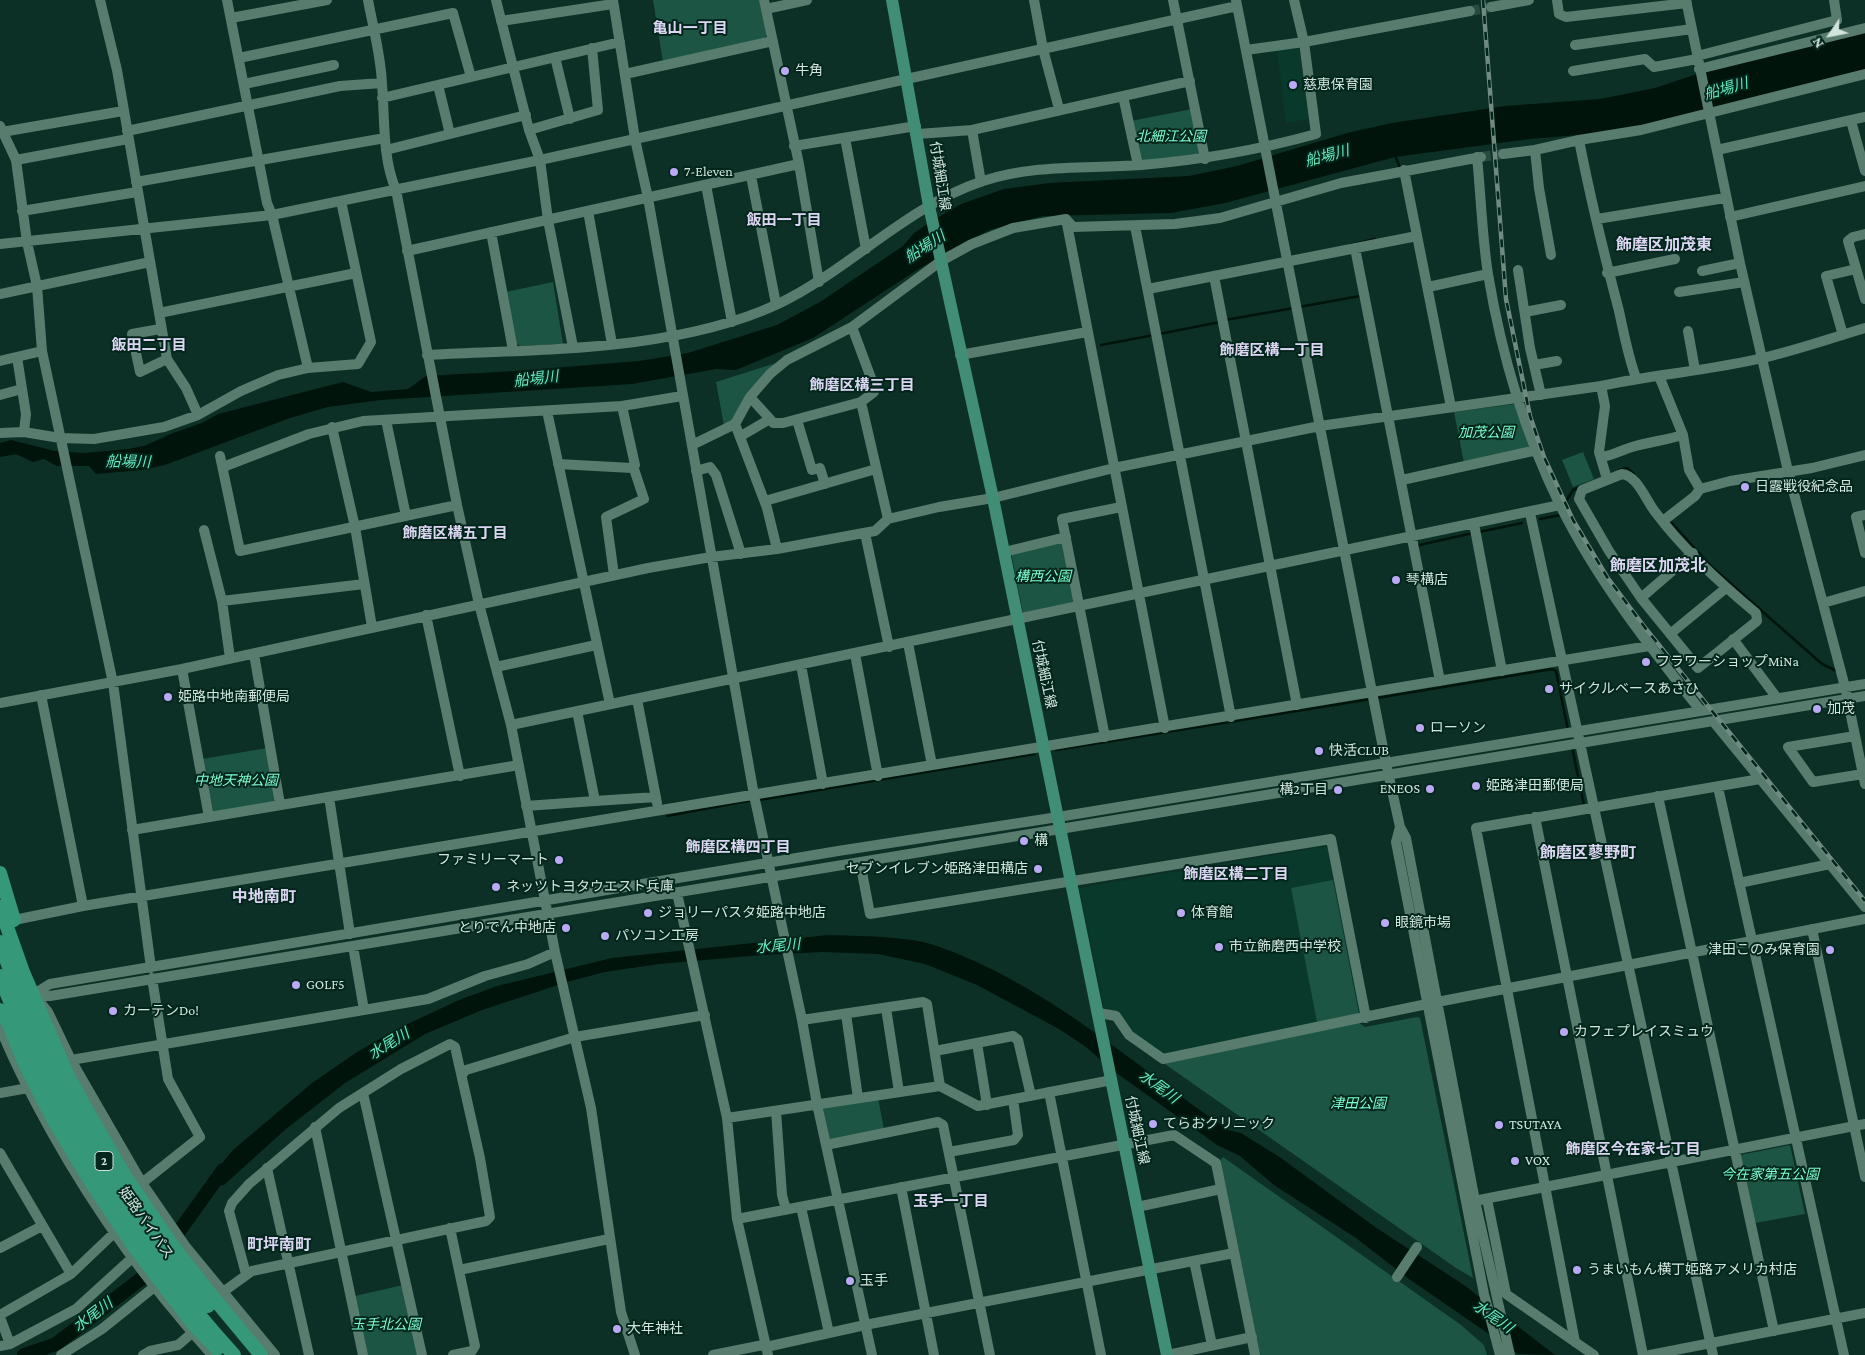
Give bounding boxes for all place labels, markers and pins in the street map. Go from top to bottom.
place label: 牛角 [795,63,823,79]
marker: 牛角 [779,65,791,77]
place label: 慈恵保育園 [1303,77,1373,93]
marker: 慈恵保育園 [1287,79,1299,91]
place label: 7-Eleven [684,164,733,180]
marker: 7-Eleven [668,166,680,178]
place label: 日露戦役紀念品 [1755,479,1853,495]
marker: 日露戦役紀念品 [1739,481,1751,493]
place label: 琴構店 [1406,572,1448,588]
marker: 琴構店 [1390,574,1402,586]
place label: フラワーショップMiNa [1656,654,1799,670]
marker: フラワーショップMiNa [1640,656,1652,668]
place label: サイクルベースあさひ [1559,681,1699,697]
marker: サイクルベースあさひ [1543,683,1555,695]
place label: 姫路中地南郵便局 [178,689,290,705]
marker: 姫路中地南郵便局 [162,691,174,703]
place label: 加茂 [1827,701,1855,717]
marker: 加茂 [1811,703,1823,715]
place label: ローソン [1430,720,1486,736]
marker: ローソン [1414,722,1426,734]
place label: 快活CLUB [1329,743,1389,759]
marker: 快活CLUB [1313,745,1325,757]
place label: 姫路津田郵便局 [1486,778,1584,794]
marker: 姫路津田郵便局 [1470,780,1482,792]
place label: ENEOS [1380,781,1420,797]
place label: 構2丁目 [1279,782,1328,798]
marker: ENEOS [1424,783,1436,795]
marker: 構2丁目 [1332,784,1344,796]
place label: 構 [1034,833,1048,849]
marker: 構 [1018,835,1030,847]
place label: ファミリーマート [437,852,549,868]
marker: ファミリーマート [553,854,565,866]
place label: セブンイレブン姫路津田構店 [846,861,1028,877]
marker: セブンイレブン姫路津田構店 [1032,863,1044,875]
place label: ネッツトヨタウエスト兵庫 [506,879,674,895]
marker: ネッツトヨタウエスト兵庫 [490,881,502,893]
place label: ジョリーパスタ姫路中地店 [658,905,826,921]
place label: 体育館 [1191,905,1233,921]
marker: ジョリーパスタ姫路中地店 [642,907,654,919]
marker: 体育館 [1175,907,1187,919]
place label: 眼鏡市場 [1395,915,1451,931]
marker: 眼鏡市場 [1379,917,1391,929]
place label: とりでん中地店 [458,920,556,936]
marker: とりでん中地店 [560,922,572,934]
place label: パソコン工房 [615,928,699,944]
marker: パソコン工房 [599,930,611,942]
place label: 市立飾磨西中学校 [1229,939,1341,955]
marker: 市立飾磨西中学校 [1213,941,1225,953]
place label: 津田このみ保育園 [1708,942,1820,958]
marker: 津田このみ保育園 [1824,944,1836,956]
place label: GOLF5 [306,977,345,993]
marker: GOLF5 [290,979,302,991]
place label: カーテンDo! [123,1003,199,1019]
marker: カーテンDo! [107,1005,119,1017]
place label: カフェプレイスミュウ [1574,1024,1714,1040]
marker: カフェプレイスミュウ [1558,1026,1570,1038]
place label: てらおクリニック [1163,1116,1275,1132]
place label: TSUTAYA [1509,1117,1562,1133]
marker: てらおクリニック [1147,1118,1159,1130]
marker: TSUTAYA [1493,1119,1505,1131]
place label: VOX [1525,1153,1550,1169]
marker: VOX [1509,1155,1521,1167]
place label: うまいもん横丁姫路アメリカ村店 [1587,1262,1797,1278]
marker: うまいもん横丁姫路アメリカ村店 [1571,1264,1583,1276]
place label: 玉手 [860,1273,888,1289]
marker: 玉手 [844,1275,856,1287]
place label: 大年神社 [627,1321,683,1337]
marker: 大年神社 [611,1323,623,1335]

